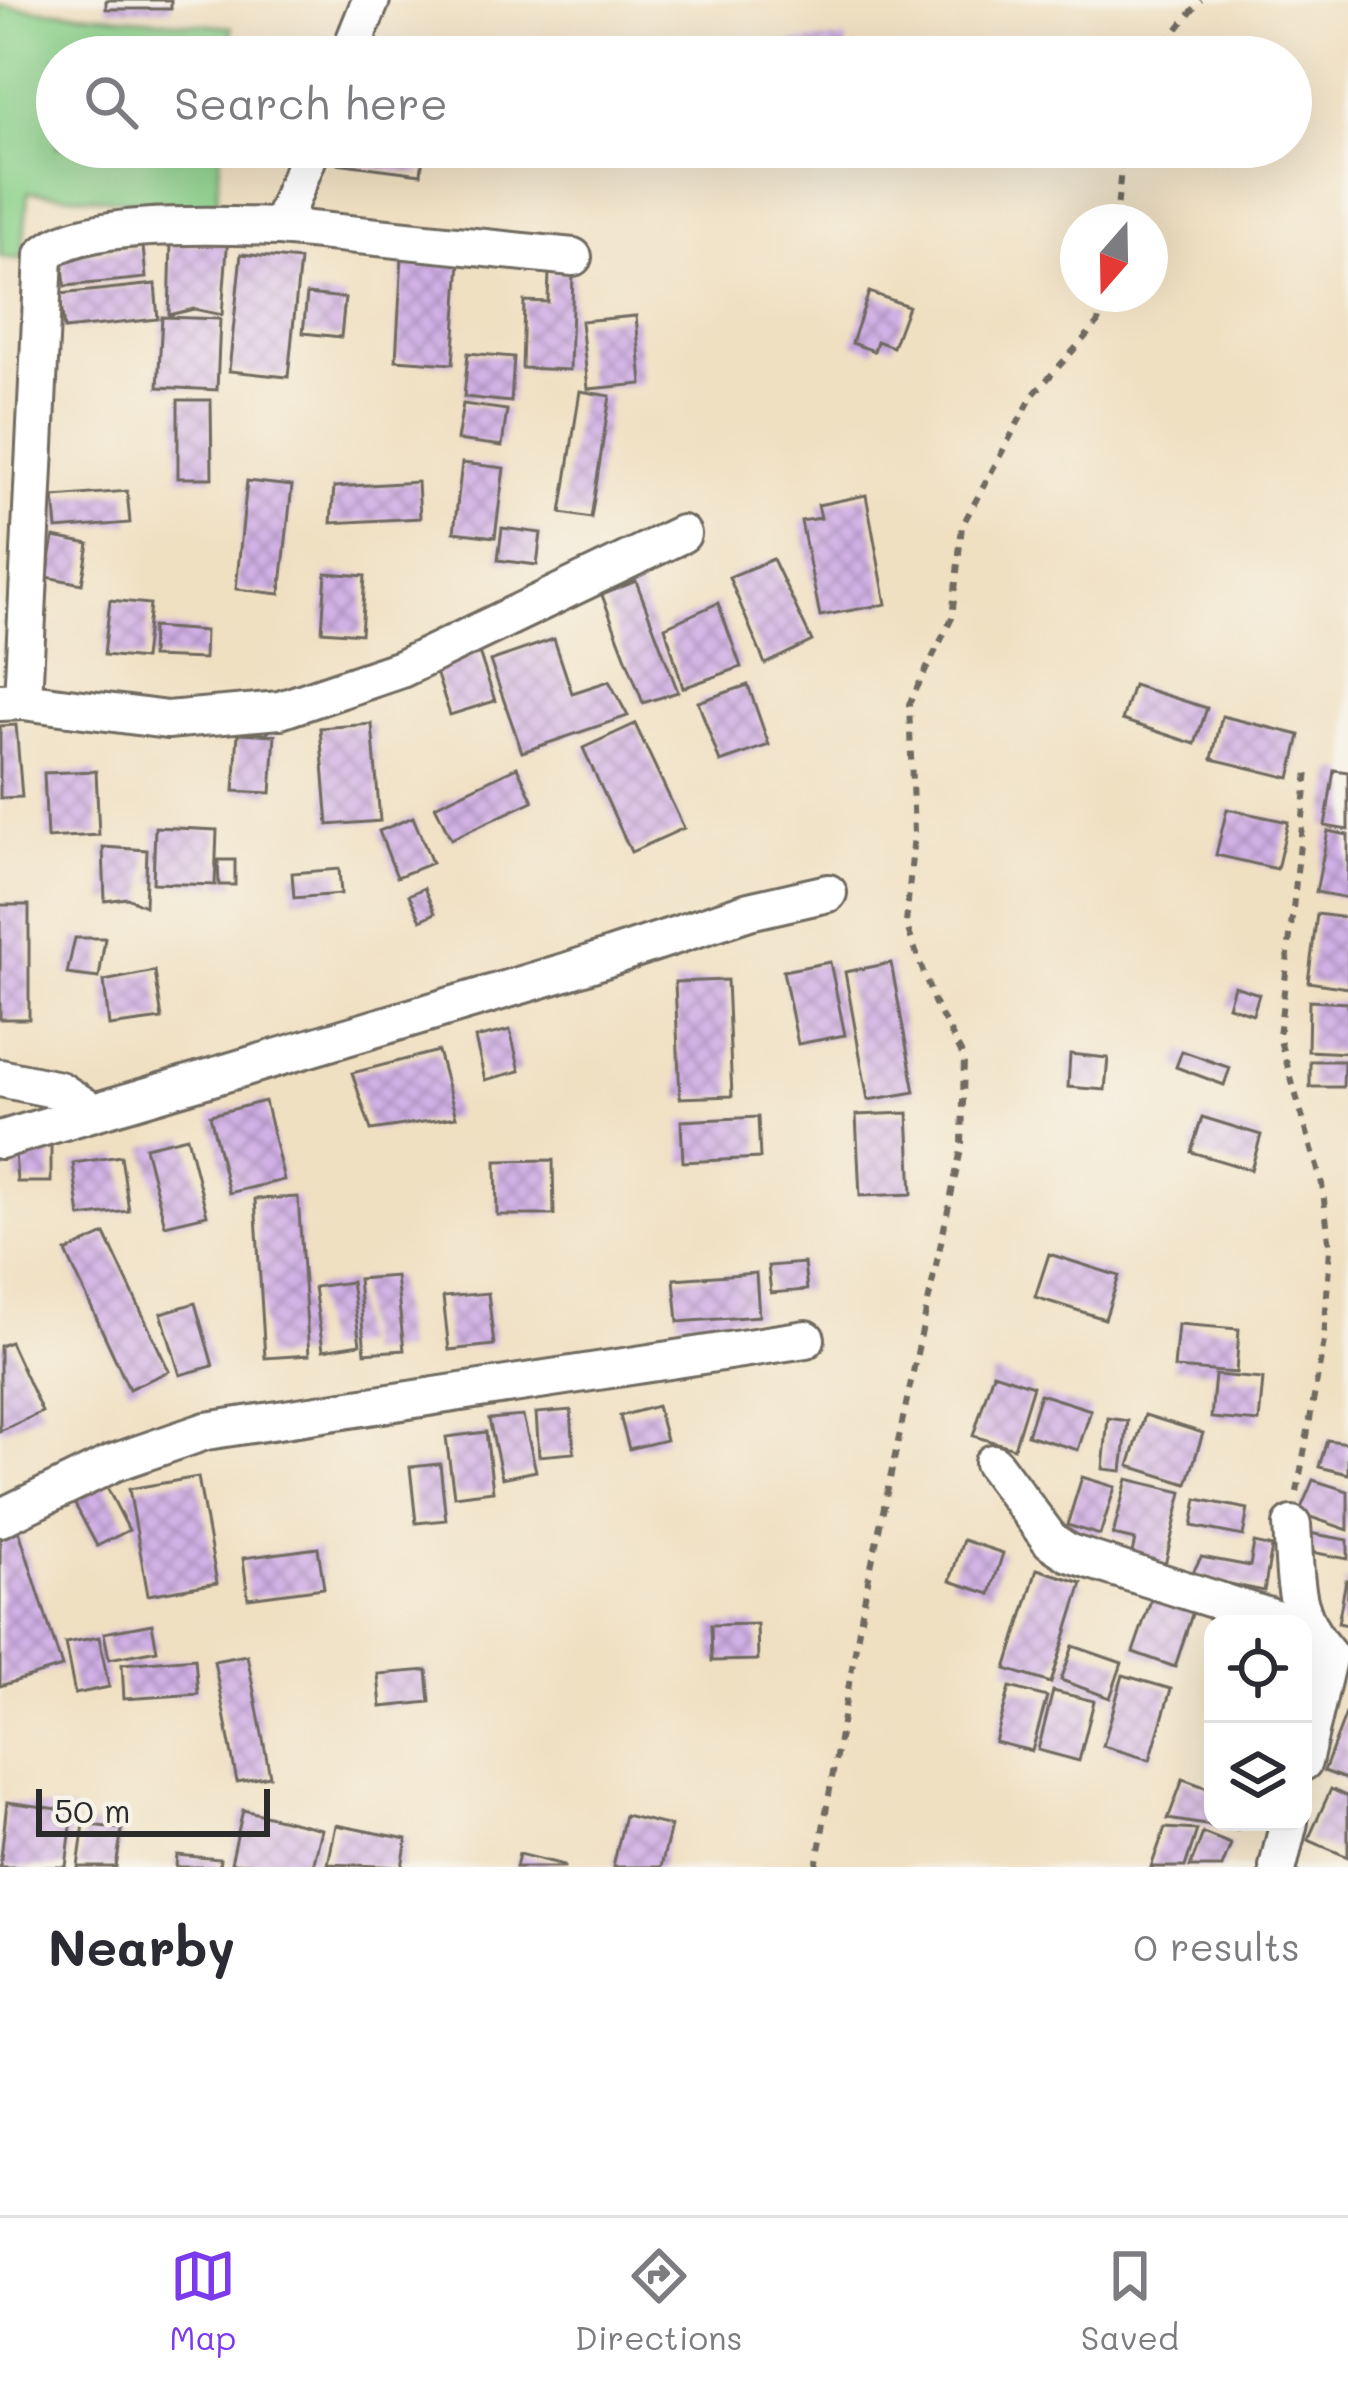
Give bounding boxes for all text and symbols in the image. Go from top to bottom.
search box [36,36,1312,168]
icon: search [78,69,144,135]
text: Search here [174,73,448,131]
north arrow [1060,204,1168,312]
map controls [1204,1615,1312,1831]
button: locate [1204,1615,1312,1723]
button: layers [1204,1723,1312,1831]
scale bar [36,1783,270,1836]
text: 50 m [54,1788,130,1831]
text: Nearby [48,1912,235,1979]
text: 0 results [1134,1920,1300,1971]
tab: Map [169,2243,236,2358]
tab: Directions [575,2243,742,2358]
tab: Saved [1081,2243,1179,2358]

